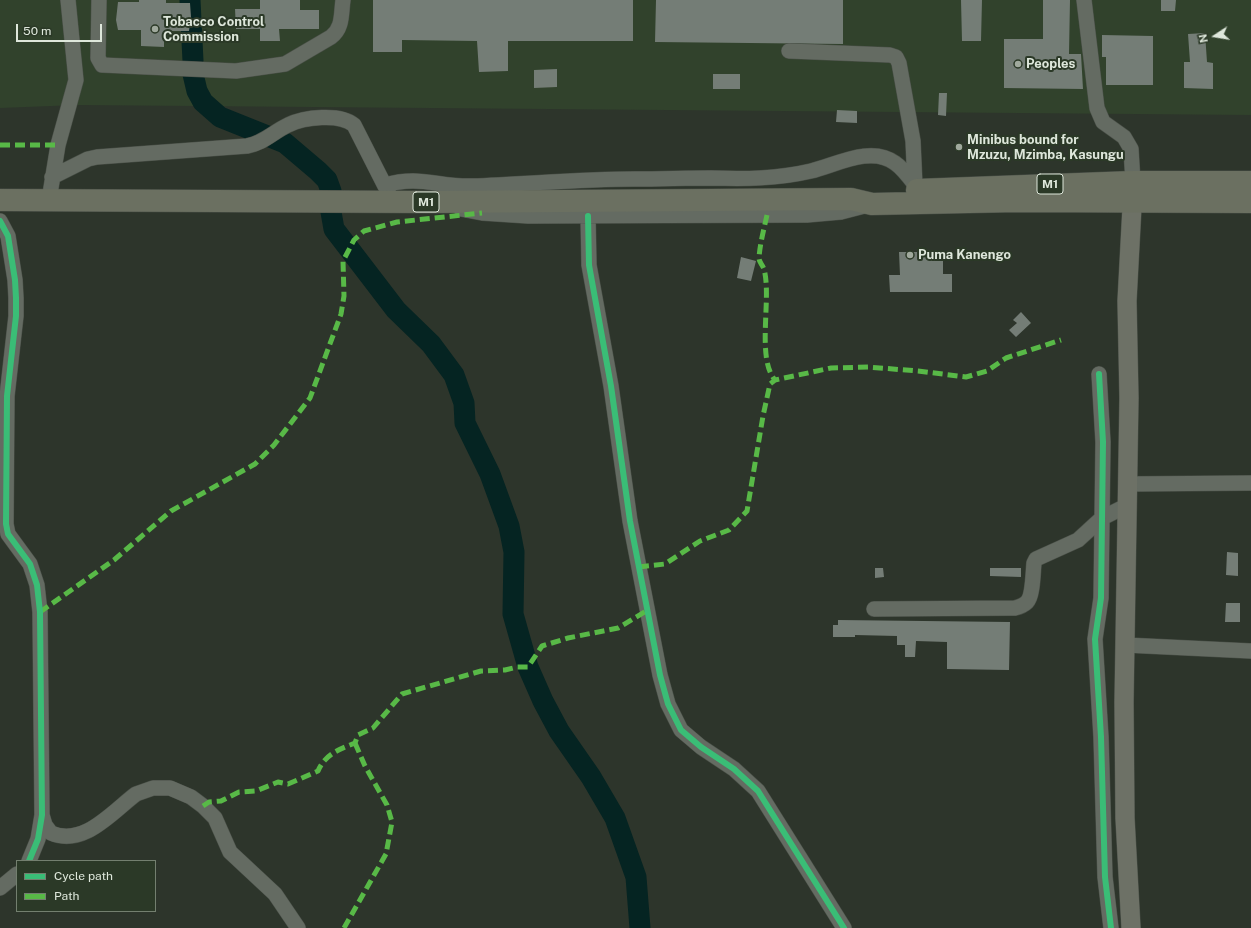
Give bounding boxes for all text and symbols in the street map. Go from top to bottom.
place label: Tobacco Control Commission [163,14,264,45]
scale bar [18,16,104,42]
north arrow [1195,16,1235,56]
text: 50 m [23,24,51,38]
marker: Tobacco Control Commission [150,24,160,34]
text: N [1197,33,1210,44]
place label: Peoples [1026,56,1075,72]
marker: Peoples [1013,59,1023,69]
place label: Minibus bound for Mzuzu, Mzimba, Kasungu [967,132,1124,163]
marker: Minibus bound for Mzuzu, Mzimba, Kasungu [954,142,964,152]
road number: M1 [1037,174,1063,194]
road number: M1 [413,192,439,212]
place label: Puma Kanengo [918,247,1011,263]
marker: Puma Kanengo [905,250,915,260]
legend [16,860,156,912]
text: Cycle path [54,869,113,883]
text: Path [54,889,80,903]

